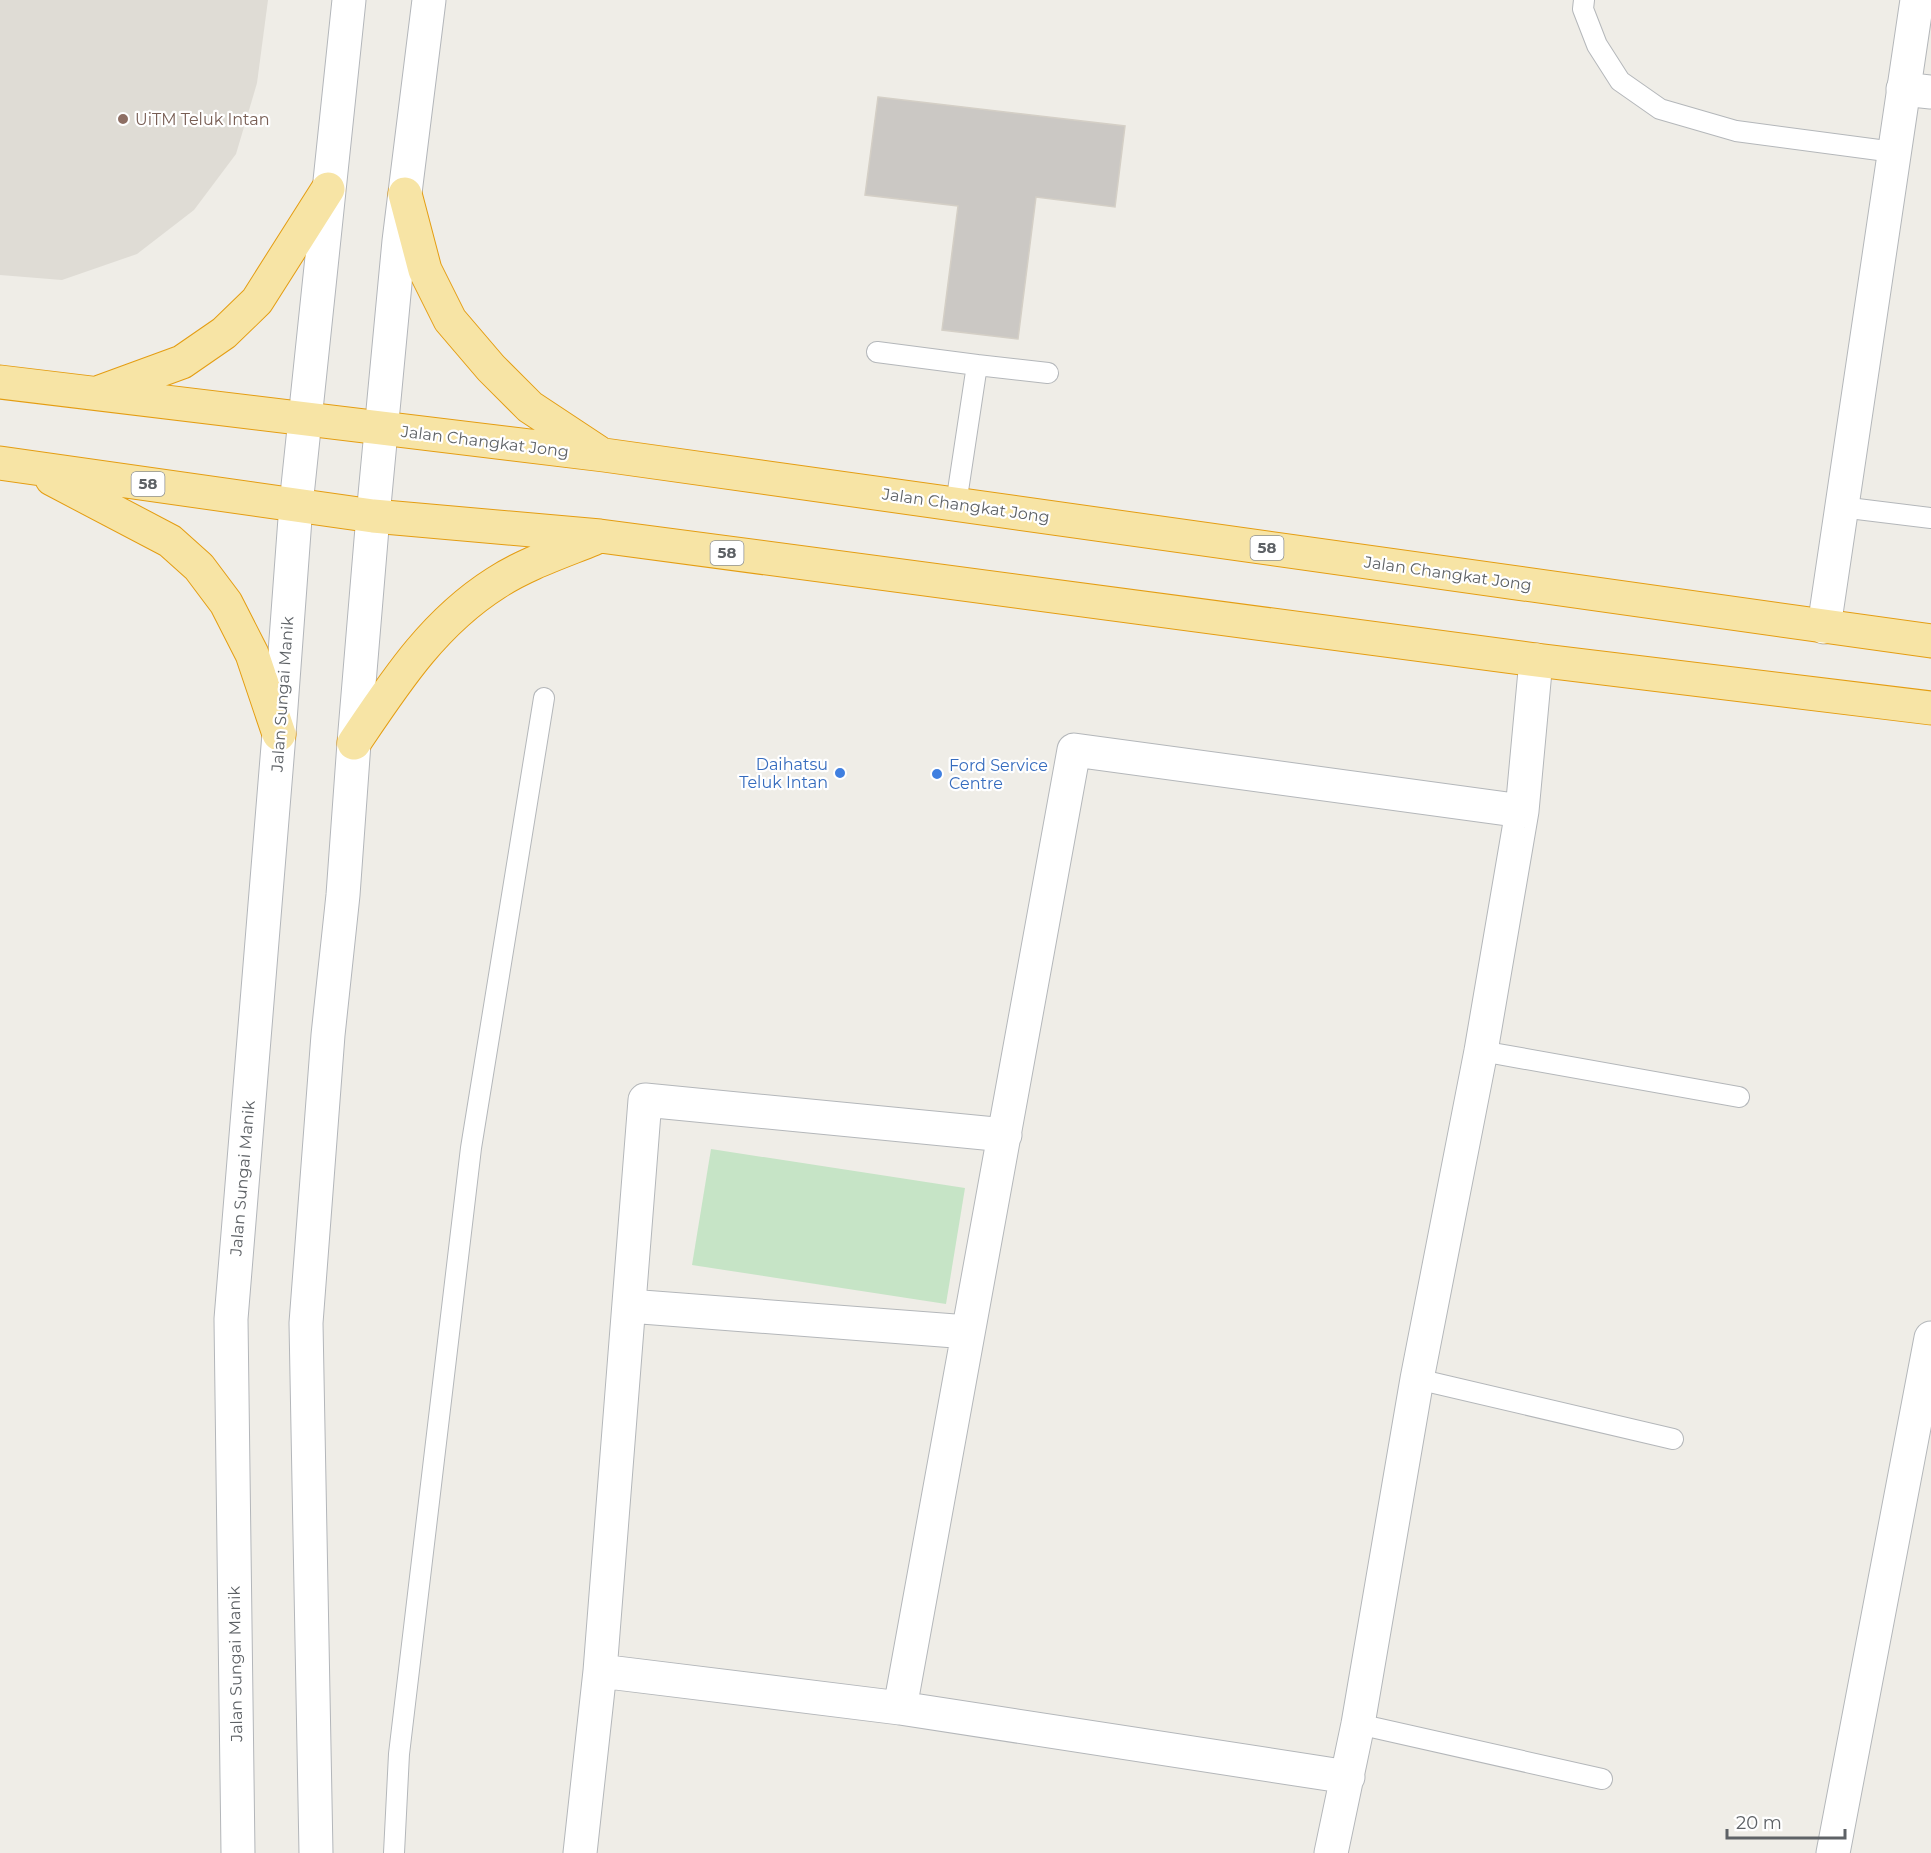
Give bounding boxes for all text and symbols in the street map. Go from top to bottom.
place label: UiTM Teluk Intan [135,110,270,129]
marker: UiTM Teluk Intan [116,112,130,126]
street label: Jalan Changkat Jong [399,422,570,461]
road number: 58 [132,472,164,496]
street label: Jalan Changkat Jong [880,484,1051,527]
road number: 58 [1250,536,1284,560]
road number: 58 [710,541,744,565]
street label: Jalan Changkat Jong [1362,552,1533,595]
street label: Jalan Sungai Manik [268,615,297,773]
place label: Daihatsu Teluk Intan [739,755,828,792]
place label: Ford Service Centre [949,756,1048,793]
marker: Daihatsu Teluk Intan [833,766,847,780]
marker: Ford Service Centre [930,767,944,781]
street label: Jalan Sungai Manik [226,1099,259,1258]
street label: Jalan Sungai Manik [225,1585,246,1743]
scale bar [1727,1802,1846,1840]
text: 20 m [1736,1812,1782,1834]

